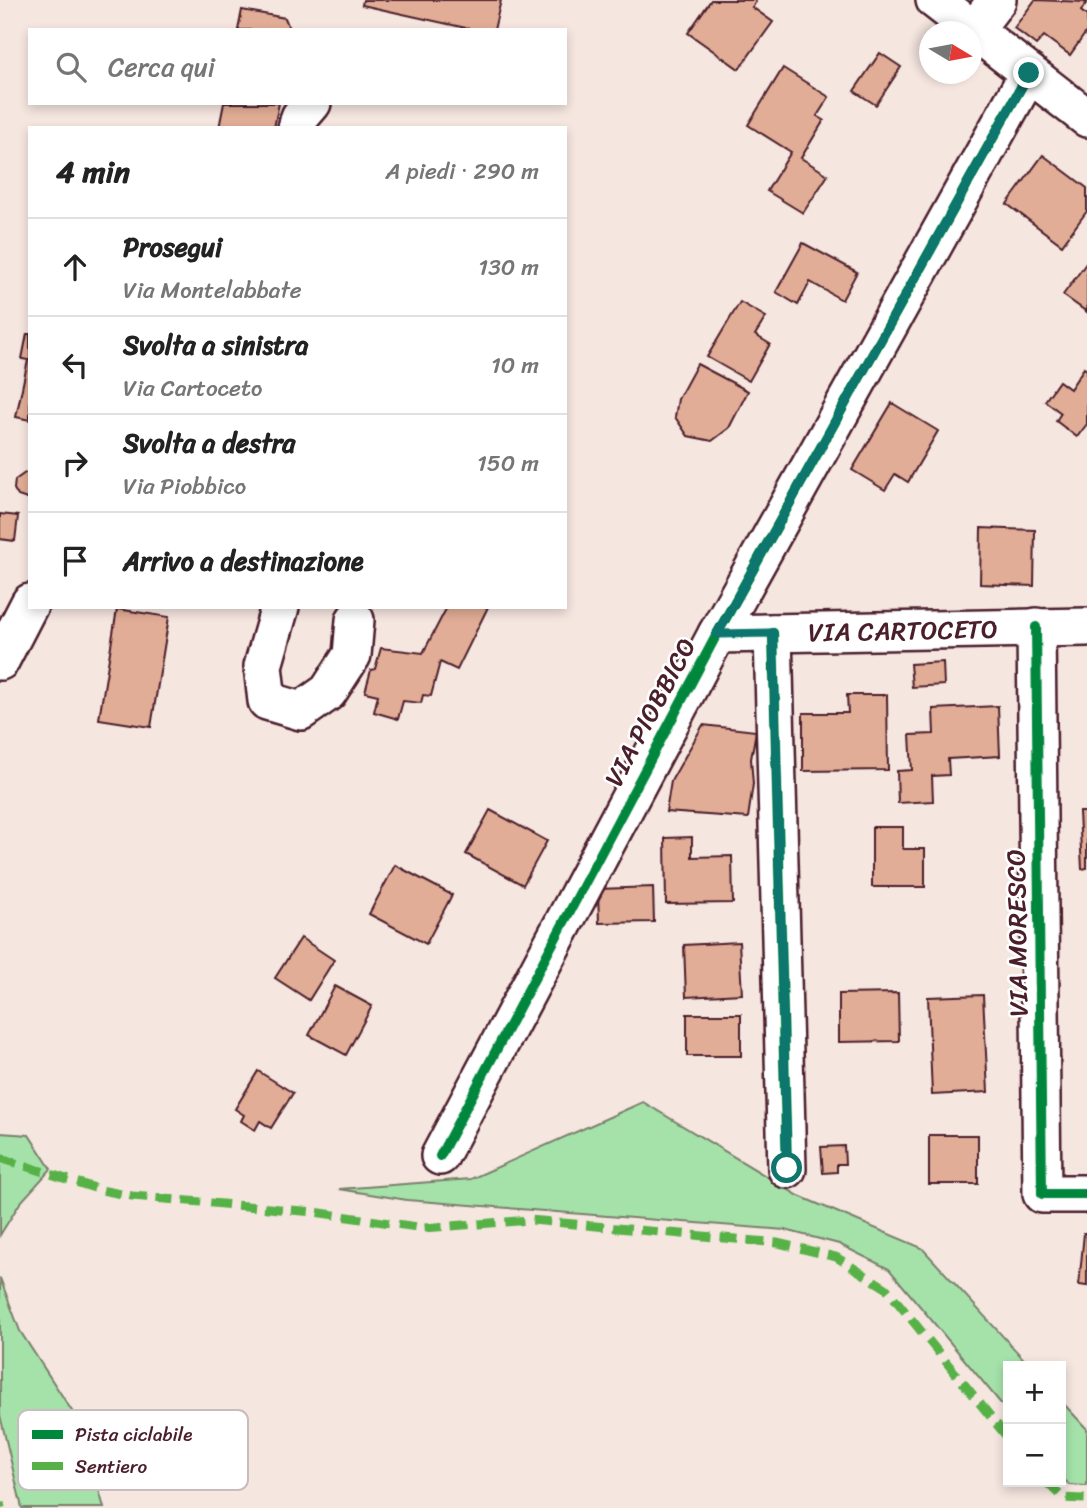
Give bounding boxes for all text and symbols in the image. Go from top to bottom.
north arrow [919,21,982,84]
search box [28,28,567,105]
text: Cerca qui [108,44,215,90]
icon: search [52,48,90,86]
route end [1013,57,1044,88]
text: 4 min [56,145,130,199]
text: A piedi · 290 m [385,151,539,192]
text: Prosegui [123,224,222,270]
text: 130 m [478,247,539,288]
icon: ahead [56,248,94,286]
text: Via Montelabbate [123,270,302,311]
text: Svolta a sinistra [123,322,308,368]
text: 10 m [491,345,539,386]
icon: left [56,346,94,384]
text: Via Cartoceto [123,368,262,409]
text: Svolta a destra [123,420,295,466]
text: 150 m [477,443,539,484]
icon: right [56,444,94,482]
text: Via Piobbico [123,466,246,507]
text: Arrivo a destinazione [123,538,364,584]
icon: arrive [56,542,94,580]
street label: VIA CARTOCETO [808,606,998,655]
street label: VIA PIOBBICO [591,629,709,795]
street label: VIA MORESCO [993,849,1041,1017]
route start [771,1152,802,1183]
map controls [1003,1361,1066,1487]
button: + [1003,1361,1066,1424]
legend [18,1410,248,1490]
text: Pista ciclabile [75,1418,192,1451]
button: − [1003,1424,1066,1487]
text: Sentiero [75,1450,147,1483]

